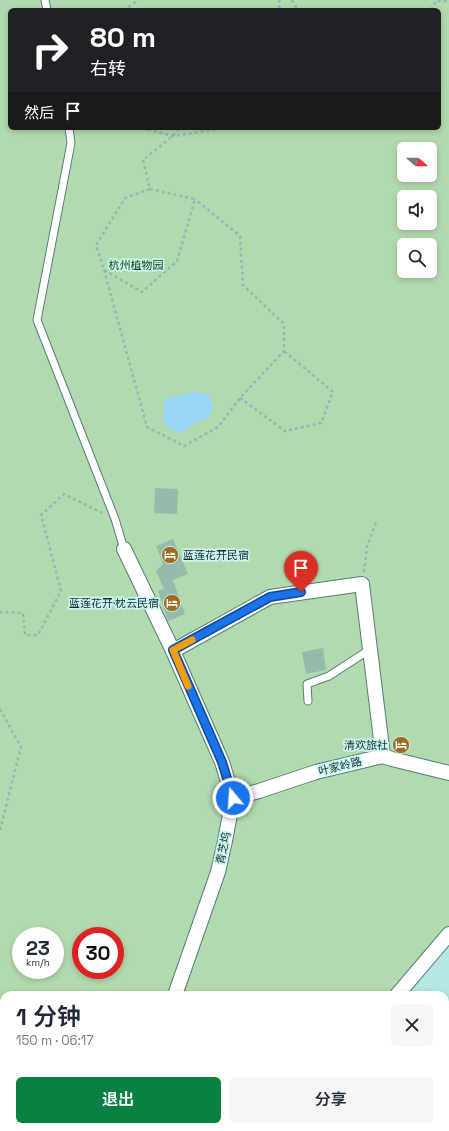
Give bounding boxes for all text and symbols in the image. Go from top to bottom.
text: 80 m [90,19,156,55]
icon: right [24,24,76,76]
text: 右转 [90,57,126,80]
icon: arrive [62,100,84,122]
text: 然后 [24,103,54,122]
north arrow [397,142,437,182]
map controls [397,142,437,278]
button: sound [397,190,437,230]
button: search [397,238,437,278]
park label: 杭州植物园 [109,258,164,272]
hotel icon: 蓝莲花开民宿 [160,545,180,565]
place label: 蓝莲花开民宿 [183,548,249,562]
pin [284,551,318,592]
icon: arrive [290,557,312,579]
hotel icon: 蓝莲花开·枕云民宿 [162,593,182,613]
place label: 蓝莲花开·枕云民宿 [69,596,159,610]
hotel icon: 清欢旅社 [391,735,411,755]
place label: 清欢旅社 [344,738,388,752]
street label: 叶家岭路 [317,754,363,778]
position arrow [212,777,254,819]
street label: 青芝坞 [213,830,233,866]
speed limit sign: 30 [72,927,124,979]
text: 23 [26,935,50,961]
text: km/h [26,956,50,969]
text: 1 分钟 [16,1001,81,1032]
button: close [391,1004,433,1046]
text: 150 m · 06:17 [16,1032,94,1049]
button: 退出 [16,1077,221,1123]
button: 分享 [229,1077,433,1123]

